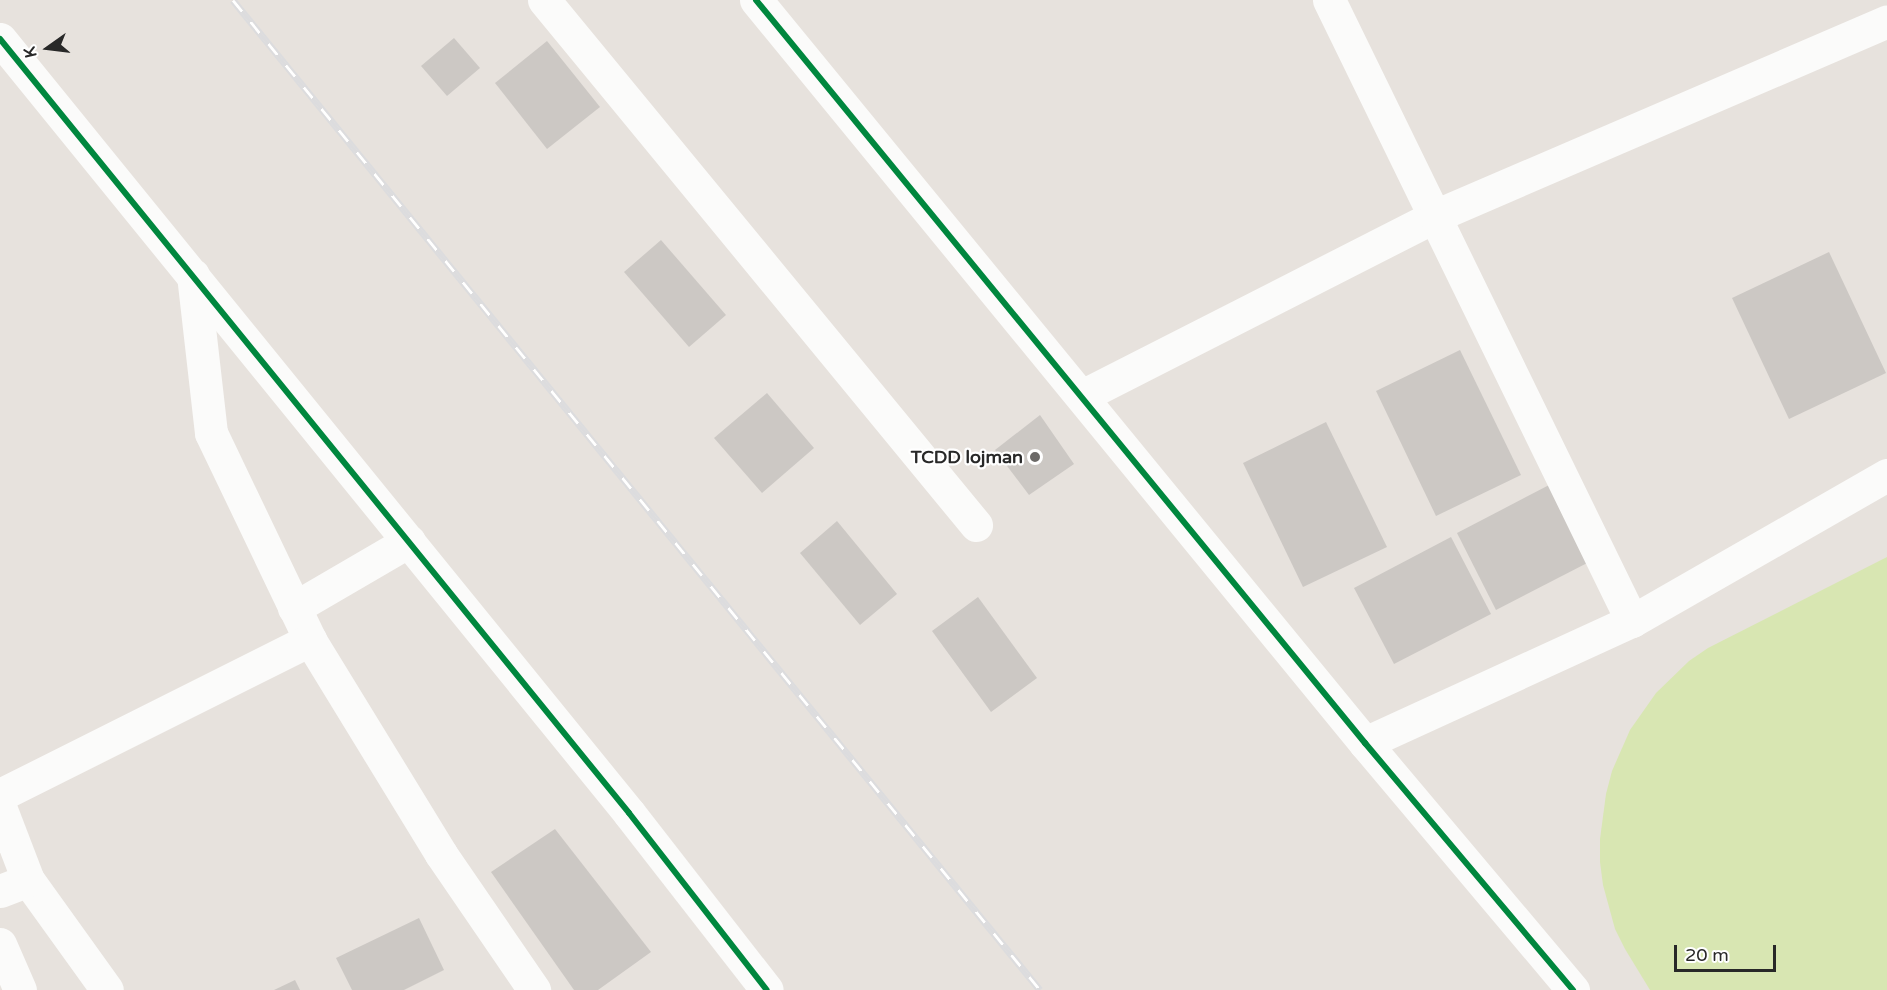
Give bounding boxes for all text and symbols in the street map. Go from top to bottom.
north arrow [18,18,78,78]
text: K [20,45,42,60]
place label: TCDD lojman [911,446,1023,468]
marker: TCDD lojman [1028,450,1042,464]
scale bar [1677,933,1779,971]
text: 20 m [1685,944,1729,966]

